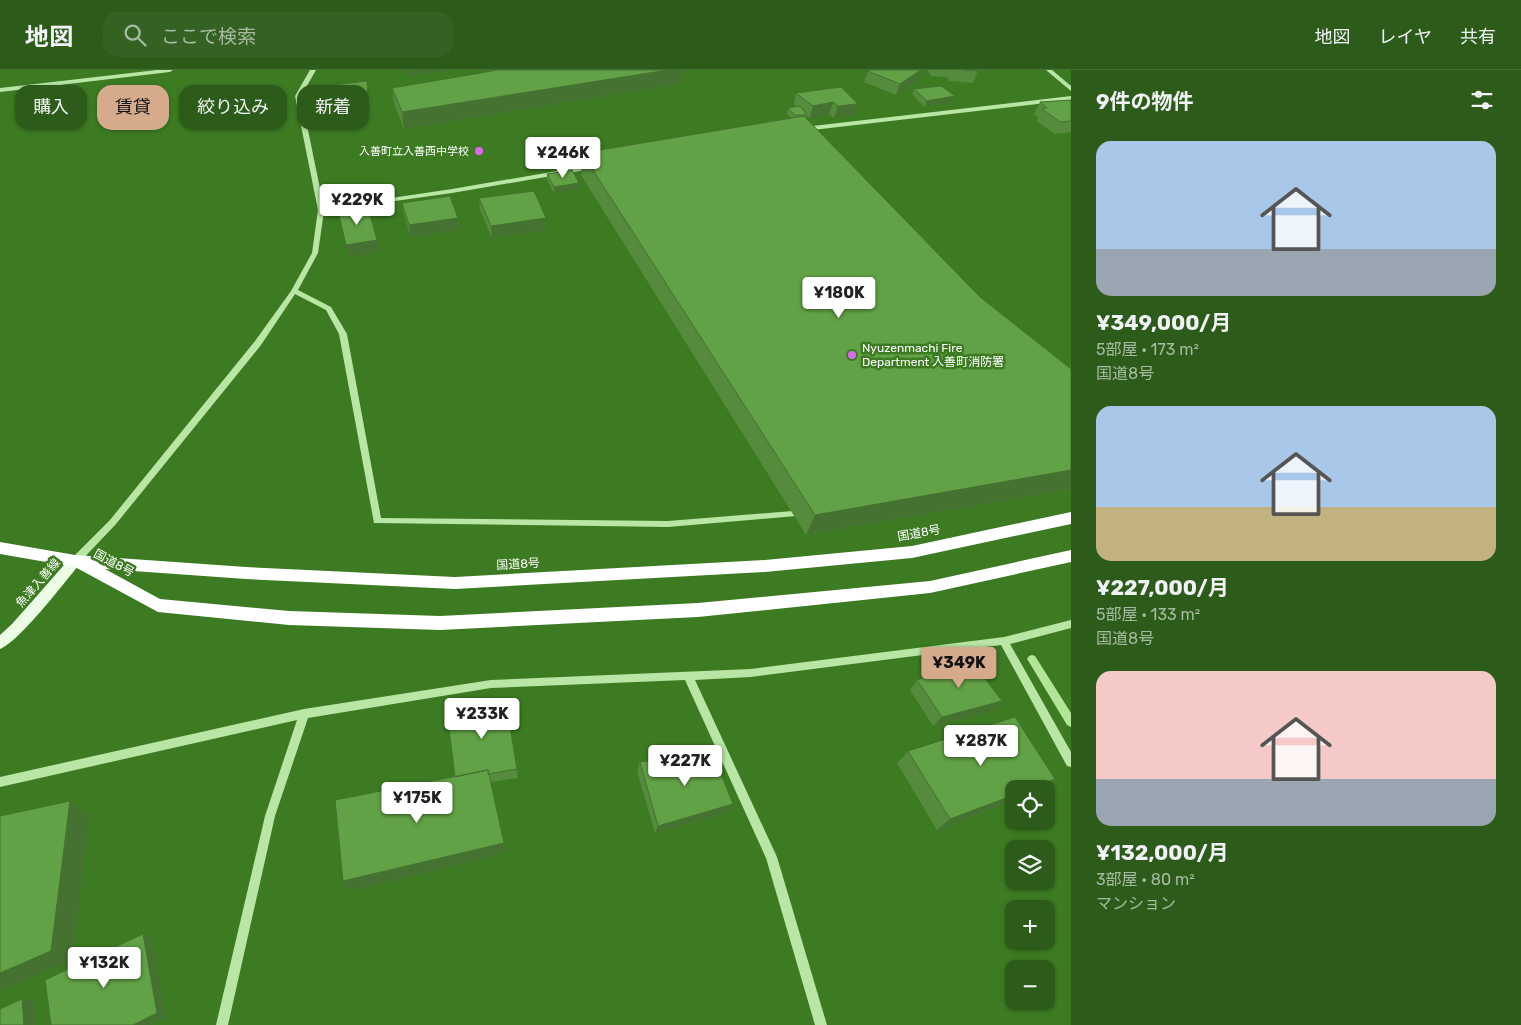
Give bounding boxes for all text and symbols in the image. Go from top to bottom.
search box [103,12,453,57]
icon: search [121,21,149,49]
text: 地図 [25,23,73,51]
text: ここで検索 [161,25,256,48]
text: 地図 [1315,26,1351,48]
text: レイヤ [1379,26,1432,48]
text: 共有 [1460,26,1496,48]
chip: 購入 [15,85,87,130]
chip: 賃貸 [97,85,169,130]
chip: 絞り込み [179,85,287,130]
chip: 新着 [297,85,369,130]
icon: filters [1468,86,1496,114]
text: 9件の物件 [1096,89,1193,114]
pin: ¥246K [528,136,598,179]
text: ¥246K [536,143,590,162]
place label: 入善町立入善西中学校 [359,145,469,158]
marker: 入善町立入善西中学校 [473,145,485,157]
icon: home [1251,174,1341,264]
pin: ¥229K [322,184,392,226]
text: ¥229K [331,190,383,209]
pin: ¥180K [804,276,874,319]
text: ¥180K [813,283,865,302]
text: ¥349,000/月 [1096,310,1231,335]
text: 5部屋 · 173 m² [1096,340,1199,359]
place label: Nyuzenmachi Fire Department 入善町消防署 [862,341,1004,369]
marker: Nyuzenmachi Fire Department 入善町消防署 [846,349,858,361]
text: 国道8号 [1096,364,1154,383]
icon: home [1251,439,1341,529]
street label: 国道8号 [896,522,942,544]
street label: 国道8号 [91,547,137,579]
street label: 魚津入善線 [13,556,63,610]
street label: 国道8号 [496,556,540,572]
text: ¥227,000/月 [1096,575,1229,600]
text: 5部屋 · 133 m² [1096,605,1200,624]
text: 国道8号 [1096,629,1154,648]
pin: ¥349K [924,646,994,689]
text: ¥349K [932,653,986,672]
pin: ¥233K [447,698,517,740]
text: ¥233K [455,704,509,723]
icon: home [1251,704,1341,794]
pin: ¥287K [946,724,1016,767]
text: ¥287K [955,731,1007,750]
pin: ¥227K [650,744,720,787]
text: ¥227K [659,751,711,770]
map controls [1005,780,1055,1010]
button: locate [1005,780,1055,830]
pin: ¥175K [382,782,452,824]
text: ¥175K [392,788,442,807]
button: layers [1005,840,1055,890]
text: ¥132,000/月 [1096,840,1229,865]
text: 3部屋 · 80 m² [1096,870,1195,889]
text: マンション [1096,894,1176,913]
button: + [1005,900,1055,950]
pin: ¥132K [69,946,139,989]
text: ¥132K [79,953,129,972]
button: − [1005,960,1055,1010]

